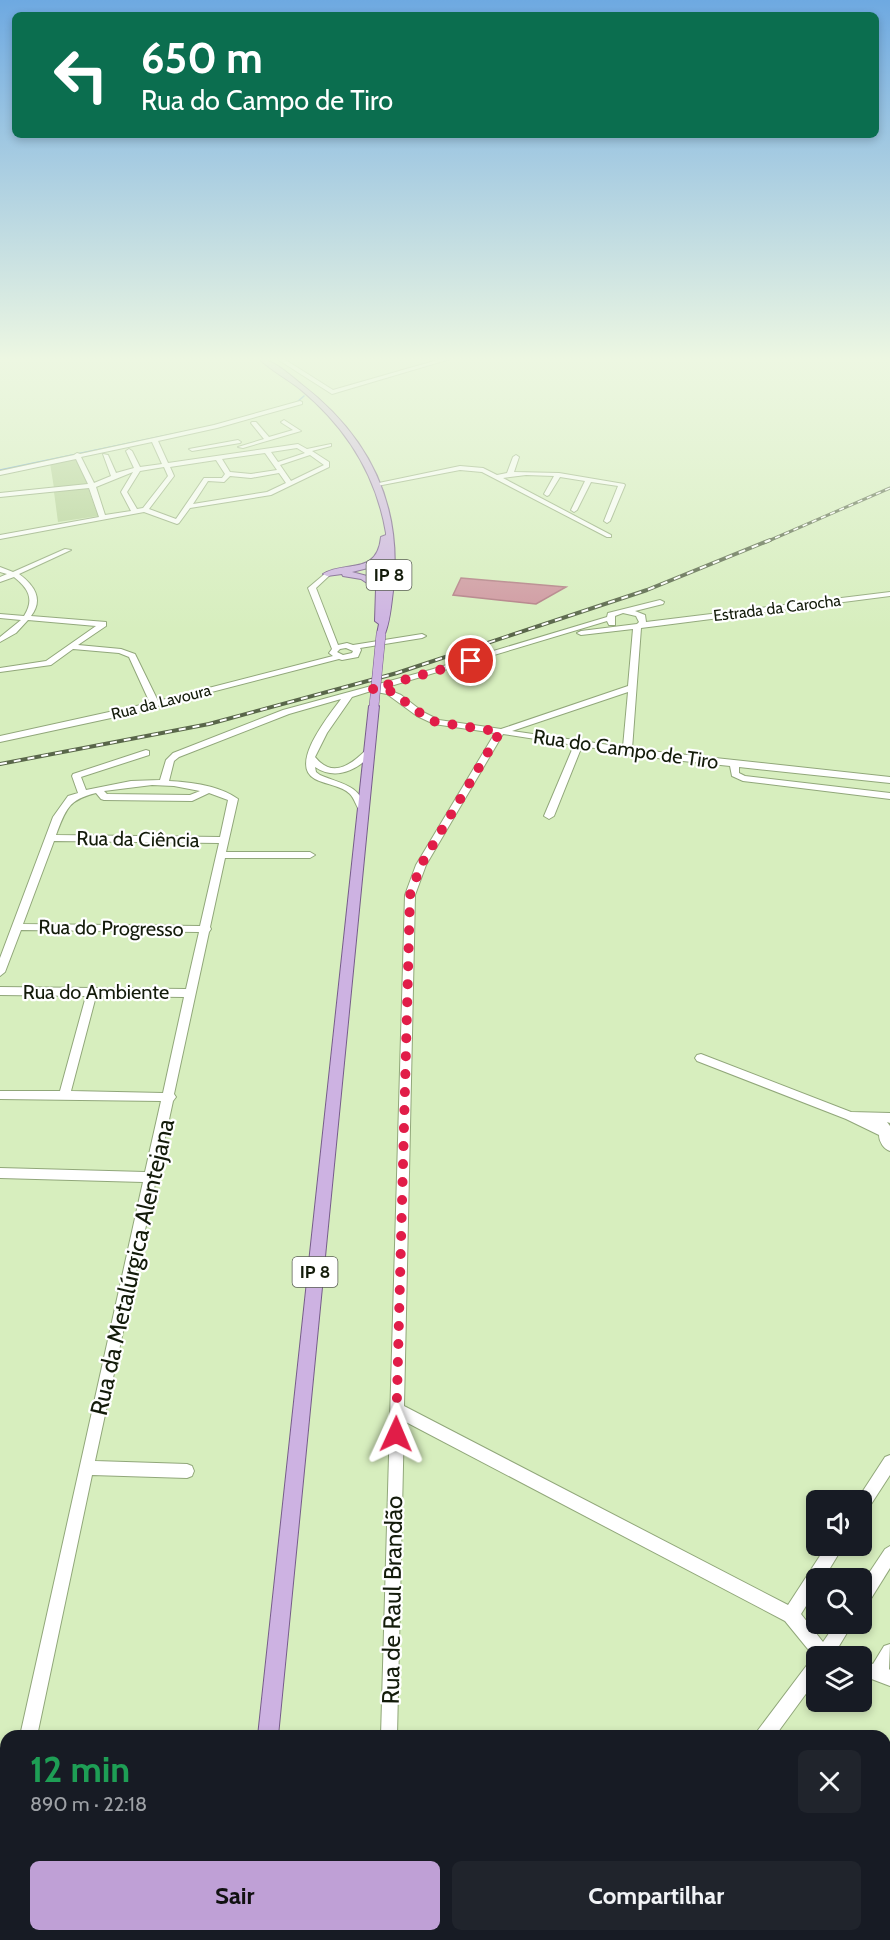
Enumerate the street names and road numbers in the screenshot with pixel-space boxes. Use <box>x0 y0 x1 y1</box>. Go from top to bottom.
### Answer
road number: IP 8 <box>366 560 412 590</box>
street label: Estrada da Carocha <box>712 591 842 625</box>
street label: Rua da Lavoura <box>109 680 213 724</box>
street label: Rua do Campo de Tiro <box>532 724 720 774</box>
street label: Rua da Ciência <box>76 826 200 852</box>
street label: Rua do Progresso <box>38 915 184 941</box>
street label: Rua do Ambiente <box>23 980 169 1004</box>
street label: Rua da Metalúrgica Alentejana <box>84 1115 180 1418</box>
road number: IP 8 <box>292 1257 338 1287</box>
street label: Rua de Raul Brandão <box>376 1495 408 1705</box>

